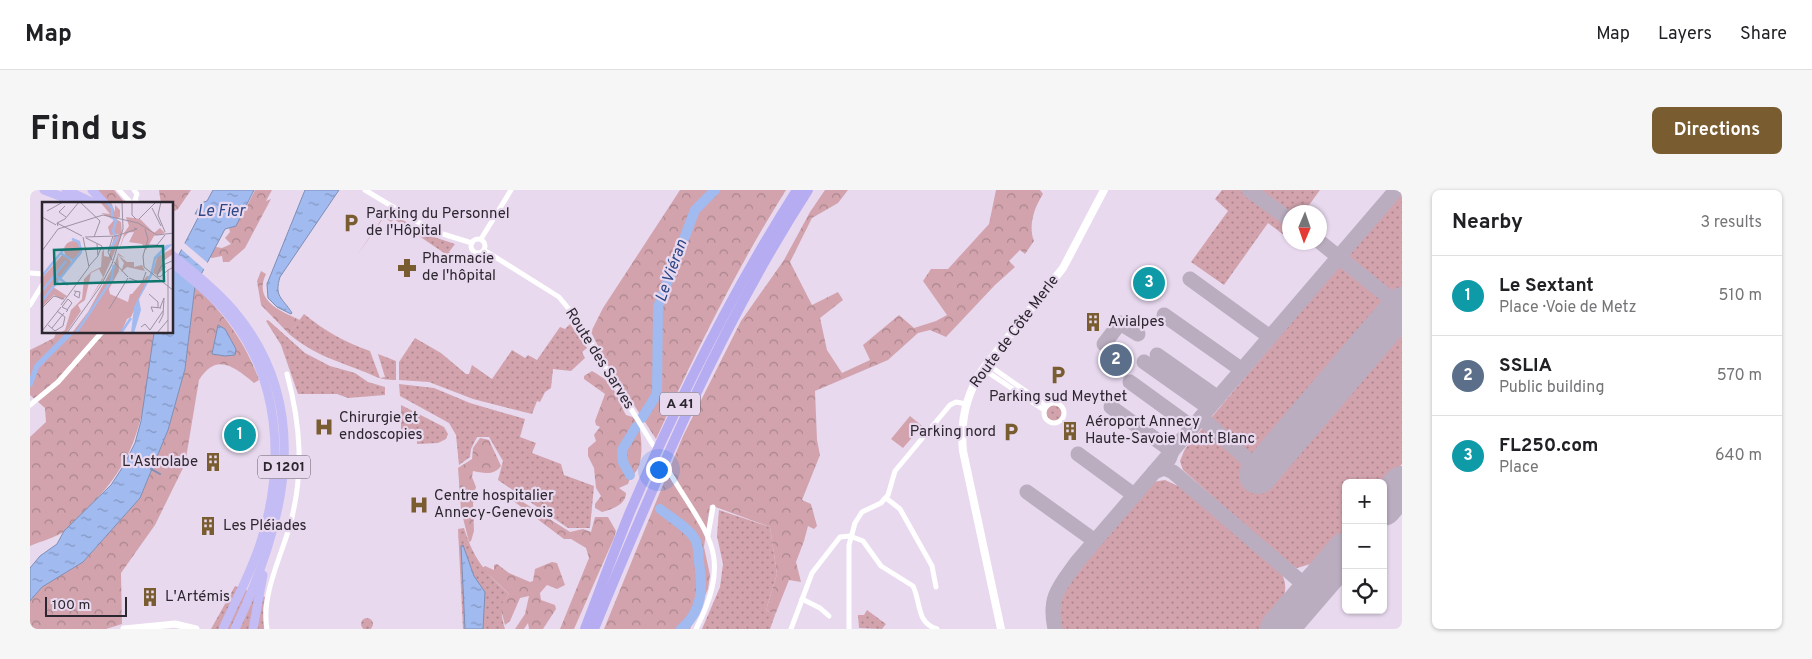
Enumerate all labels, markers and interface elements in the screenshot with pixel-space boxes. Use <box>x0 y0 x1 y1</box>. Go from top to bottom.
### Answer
text: Map <box>25 20 72 50</box>
text: Map <box>1596 23 1630 46</box>
text: Layers <box>1658 23 1712 46</box>
text: Share <box>1740 23 1787 46</box>
button: Directions <box>1652 107 1782 154</box>
text: Find us <box>30 108 148 152</box>
inset map <box>42 202 174 334</box>
water label: Le Fier <box>197 202 247 222</box>
place label: Parking du Personnel de l'Hôpital <box>366 205 510 241</box>
north arrow <box>1282 205 1327 250</box>
text: Nearby <box>1452 209 1523 236</box>
parking icon: Parking du Personnel de l'Hôpital <box>340 212 362 234</box>
text: 3 results <box>1700 213 1762 233</box>
water label: Le Viéran <box>652 237 693 305</box>
place label: Pharmacie de l'hôpital <box>422 250 496 286</box>
pharmacy icon: Pharmacie de l'hôpital <box>396 257 418 279</box>
pin: 3 <box>1133 264 1165 302</box>
street label: Route de Côte Merle <box>966 272 1064 392</box>
text: Le Sextant <box>1499 274 1594 298</box>
text: 1 <box>1465 286 1471 306</box>
text: 510 m <box>1719 286 1762 306</box>
text: Place · Voie de Metz <box>1499 298 1637 318</box>
street label: Route des Sarves <box>560 305 638 413</box>
building icon: Avialpes <box>1082 311 1104 333</box>
place label: Avialpes <box>1108 313 1164 332</box>
pin: 2 <box>1100 341 1132 379</box>
text: SSLIA <box>1499 354 1552 378</box>
parking icon: Parking sud Meythet <box>1047 364 1069 386</box>
text: 2 <box>1463 366 1473 386</box>
text: 570 m <box>1717 366 1762 386</box>
text: Public building <box>1499 378 1604 398</box>
place label: Parking sud Meythet <box>989 388 1127 407</box>
road number: A 41 <box>660 392 700 415</box>
place label: Chirurgie et endoscopies <box>339 409 423 445</box>
place label: Aéroport Annecy Haute-Savoie Mont Blanc <box>1085 413 1255 449</box>
pin: 1 <box>224 416 256 454</box>
hospital icon: Chirurgie et endoscopies <box>313 416 335 438</box>
building icon: Aéroport Annecy Haute-Savoie Mont Blanc <box>1059 420 1081 442</box>
parking icon: Parking nord <box>1000 421 1022 443</box>
place label: Parking nord <box>910 423 996 442</box>
text: FL250.com <box>1499 434 1598 458</box>
text: 3 <box>1463 446 1473 466</box>
text: 640 m <box>1715 446 1762 466</box>
building icon: L'Astrolabe <box>202 451 224 473</box>
place label: L'Astrolabe <box>122 453 198 472</box>
road number: D 1201 <box>258 456 310 478</box>
your location <box>646 457 672 483</box>
text: Place <box>1499 458 1539 478</box>
map controls <box>1342 479 1387 614</box>
button: + <box>1342 479 1387 524</box>
place label: Centre hospitalier Annecy-Genevois <box>434 487 554 523</box>
hospital icon: Centre hospitalier Annecy-Genevois <box>408 494 430 516</box>
building icon: Les Pléiades <box>197 515 219 537</box>
place label: Les Pléiades <box>223 517 307 536</box>
button: − <box>1342 524 1387 569</box>
button: locate <box>1342 569 1387 614</box>
building icon: L'Artémis <box>139 586 161 608</box>
place label: L'Artémis <box>165 588 230 607</box>
scale bar <box>45 594 128 617</box>
text: 100 m <box>52 597 90 614</box>

